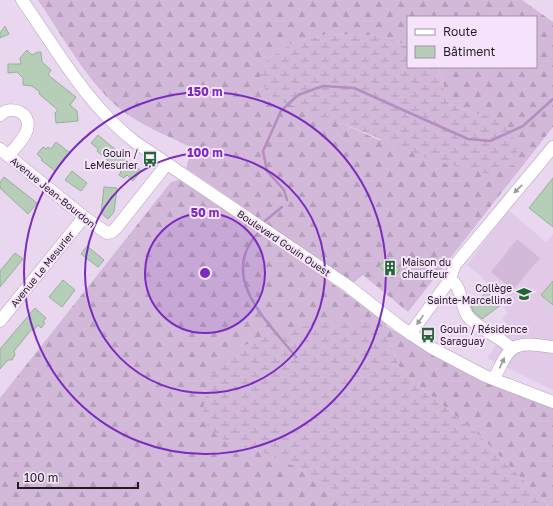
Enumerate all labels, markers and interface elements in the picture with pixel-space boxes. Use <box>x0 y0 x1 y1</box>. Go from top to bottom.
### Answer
legend <box>407 16 537 68</box>
text: Route <box>443 24 477 39</box>
text: Bâtiment <box>443 44 496 59</box>
text: 150 m <box>188 84 222 99</box>
text: 100 m <box>187 145 223 160</box>
place label: Gouin / LeMesurier <box>85 147 138 171</box>
bus stop icon: Gouin / LeMesurier <box>141 150 159 168</box>
street label: Avenue Jean-Bourdon <box>8 154 98 230</box>
one-way arrow <box>513 184 523 194</box>
text: 50 m <box>191 205 219 220</box>
street label: Boulevard Gouin Ouest <box>235 207 333 279</box>
street label: Avenue Le Mesurier <box>8 229 76 309</box>
place label: Maison du chauffeur <box>402 256 451 280</box>
building icon: Maison du chauffeur <box>381 259 399 277</box>
centre of rings <box>198 266 212 280</box>
place label: Collège Sainte-Marcelline <box>427 282 512 306</box>
school or university icon: Collège Sainte-Marcelline <box>515 285 533 303</box>
one-way arrow <box>416 315 424 325</box>
place label: Gouin / Résidence Saraguay <box>440 323 528 347</box>
bus stop icon: Gouin / Résidence Saraguay <box>419 326 437 344</box>
one-way arrow <box>499 357 505 369</box>
scale bar <box>18 464 138 490</box>
text: 100 m <box>24 470 58 485</box>

